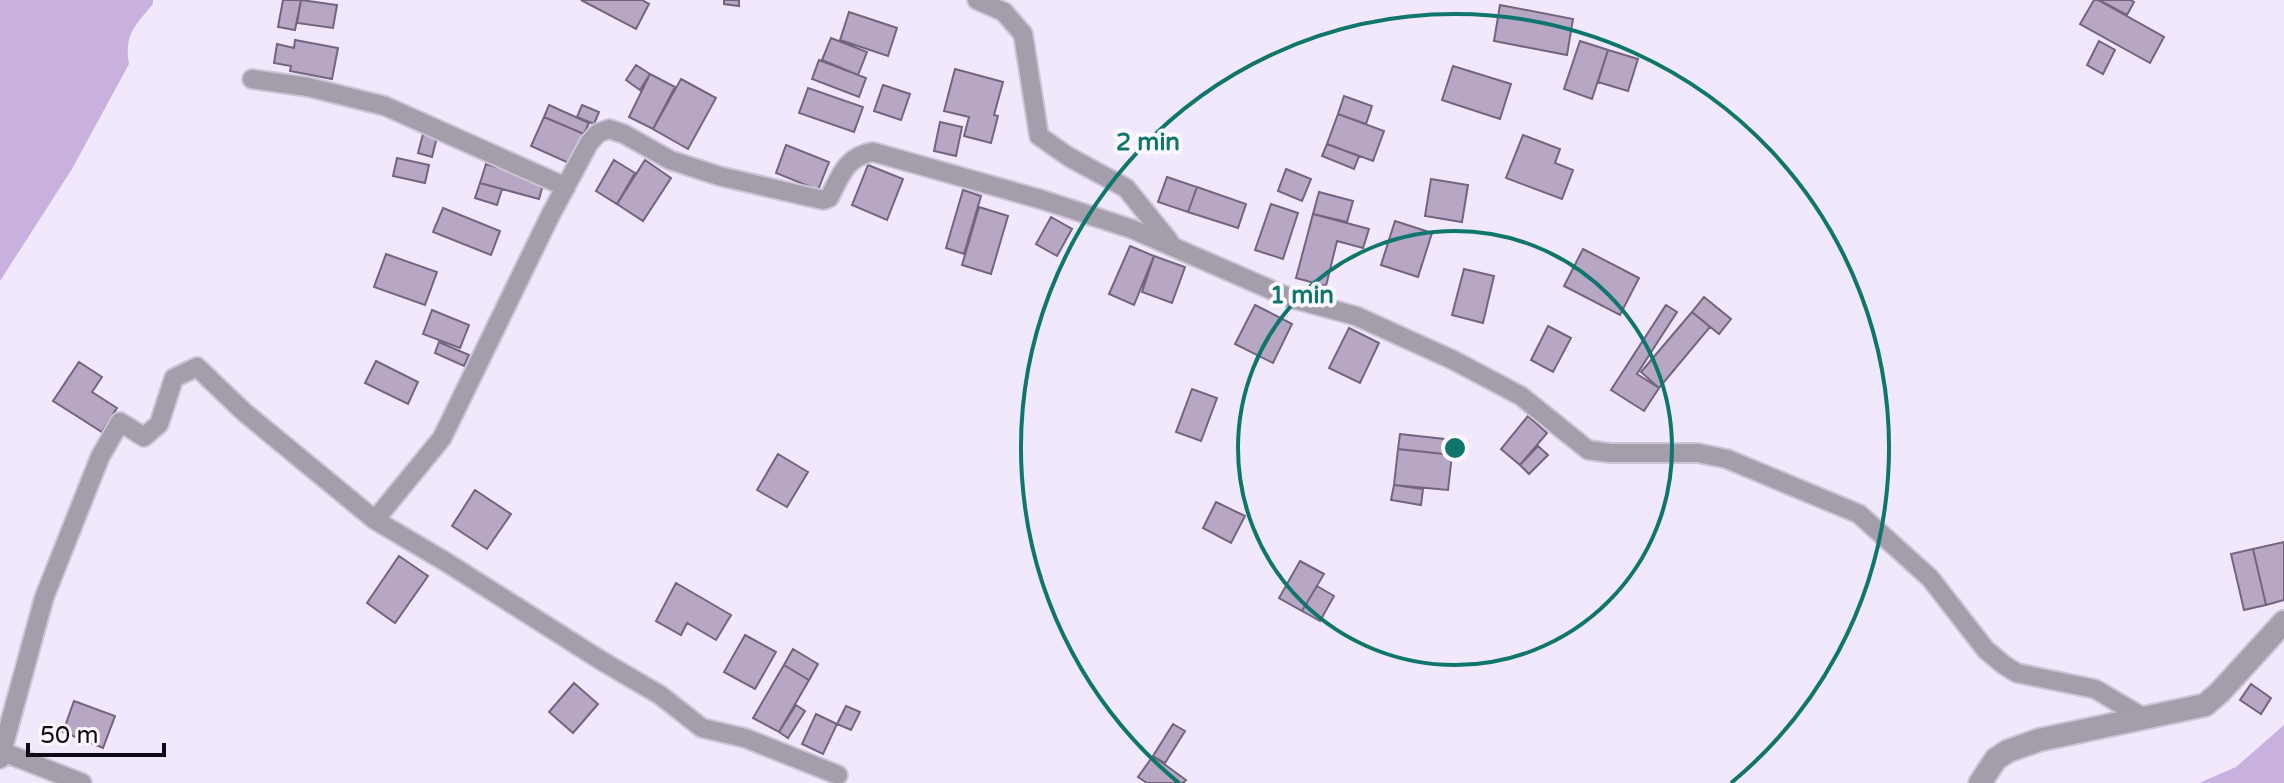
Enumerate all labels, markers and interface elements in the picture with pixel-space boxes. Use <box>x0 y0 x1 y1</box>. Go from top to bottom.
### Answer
text: 2 min <box>1116 128 1180 157</box>
text: 1 min <box>1270 281 1334 310</box>
centre of rings <box>1441 434 1469 462</box>
scale bar <box>28 707 164 757</box>
text: 50 m <box>40 721 98 750</box>

